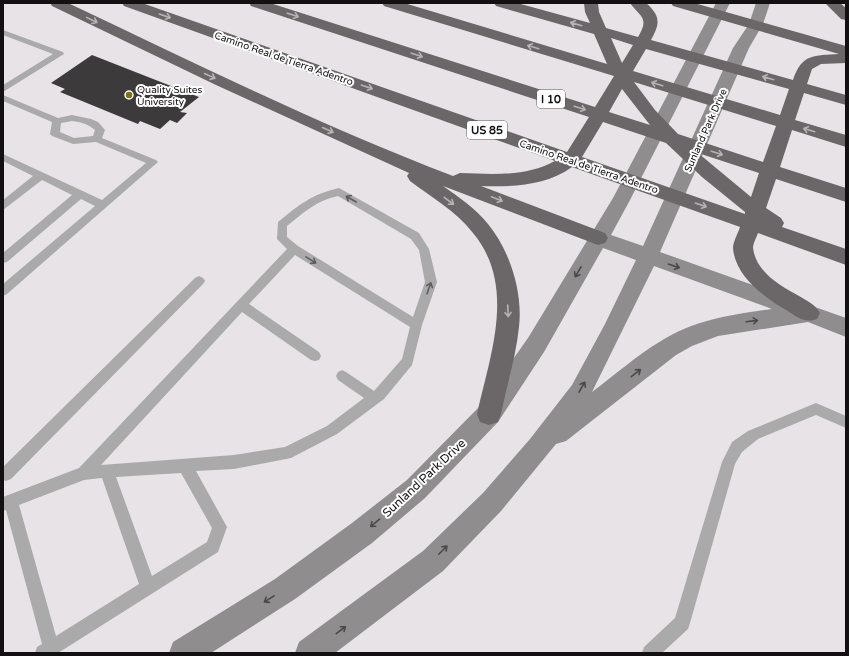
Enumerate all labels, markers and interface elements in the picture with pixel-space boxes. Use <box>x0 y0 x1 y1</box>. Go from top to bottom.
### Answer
one-way arrow <box>286 12 299 19</box>
one-way arrow <box>159 13 172 20</box>
one-way arrow <box>86 17 98 25</box>
one-way arrow <box>569 20 582 27</box>
street label: Camino Real de Tierra Adentro <box>213 30 355 88</box>
one-way arrow <box>527 43 540 50</box>
one-way arrow <box>410 52 423 59</box>
one-way arrow <box>203 73 215 80</box>
one-way arrow <box>762 74 775 81</box>
one-way arrow <box>651 80 664 87</box>
place label: Quality Suites University <box>137 84 203 108</box>
one-way arrow <box>361 84 373 92</box>
street label: Sunland Park Drive <box>682 87 730 174</box>
marker: Quality Suites University <box>124 90 134 100</box>
road number: I 10 <box>537 90 565 108</box>
one-way arrow <box>574 105 586 113</box>
road number: US 85 <box>467 121 507 139</box>
one-way arrow <box>802 126 815 133</box>
one-way arrow <box>322 127 334 134</box>
street label: Camino Real de Tierra Adentro <box>518 138 660 196</box>
one-way arrow <box>710 150 723 157</box>
one-way arrow <box>345 195 357 203</box>
one-way arrow <box>491 196 503 204</box>
one-way arrow <box>444 197 455 205</box>
one-way arrow <box>694 202 706 210</box>
one-way arrow <box>305 256 317 264</box>
one-way arrow <box>667 262 679 270</box>
one-way arrow <box>574 266 582 278</box>
one-way arrow <box>426 282 433 295</box>
one-way arrow <box>504 304 511 317</box>
one-way arrow <box>745 317 758 325</box>
one-way arrow <box>631 368 642 377</box>
one-way arrow <box>578 382 586 394</box>
street label: Sunland Park Drive <box>380 436 468 520</box>
one-way arrow <box>369 519 380 528</box>
one-way arrow <box>439 545 448 555</box>
one-way arrow <box>264 595 275 604</box>
one-way arrow <box>336 626 347 634</box>

